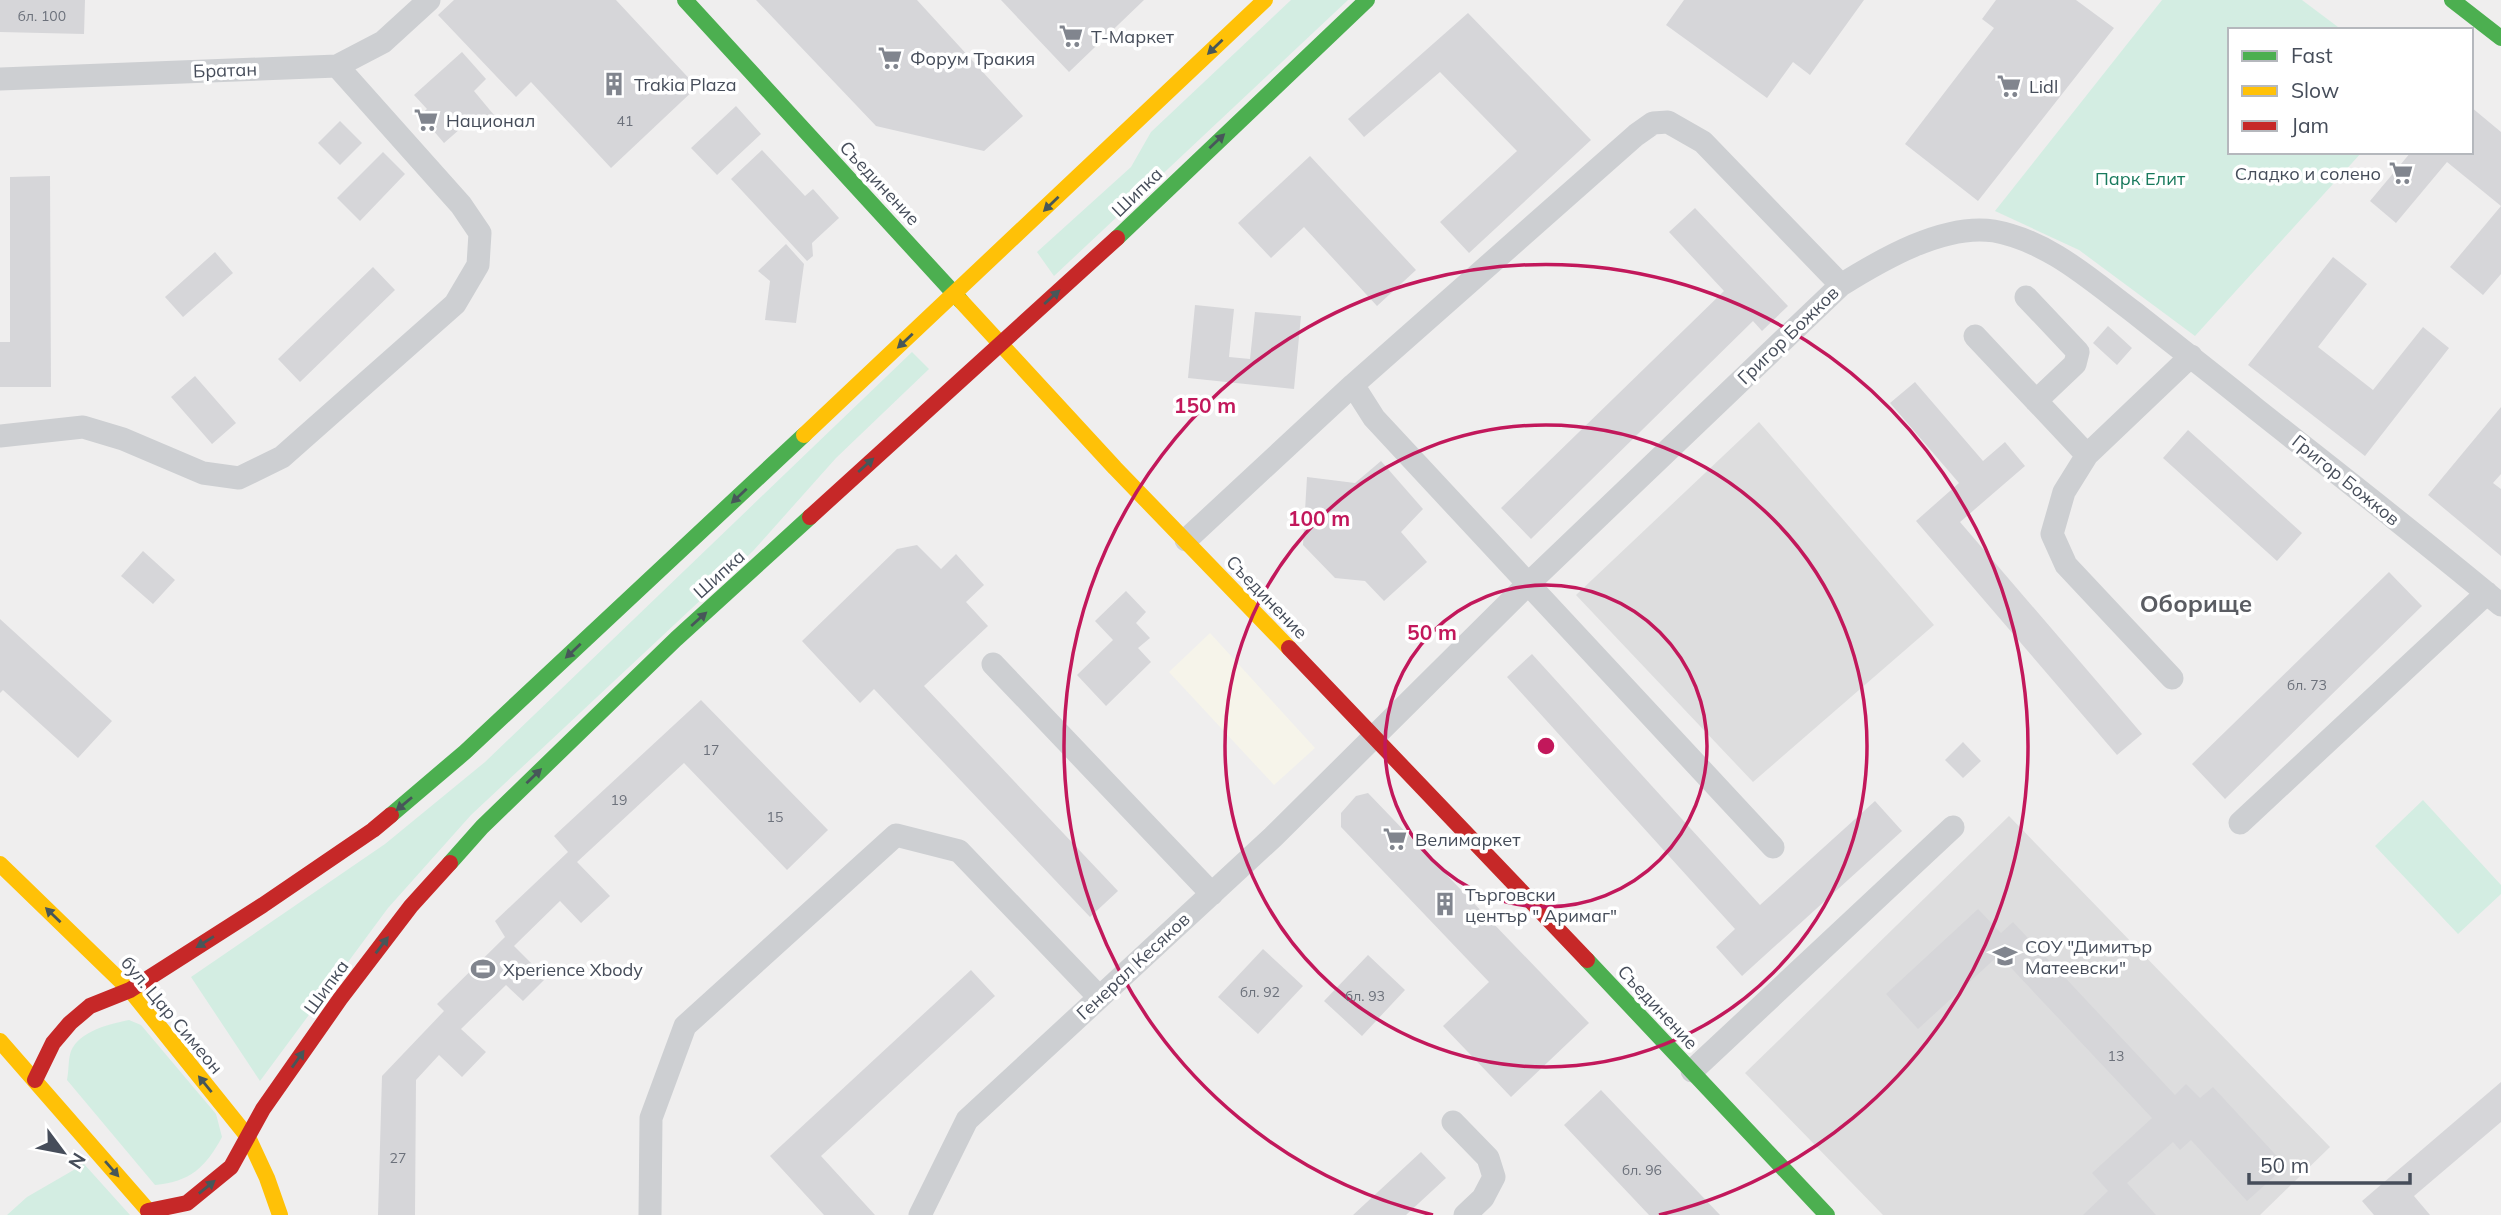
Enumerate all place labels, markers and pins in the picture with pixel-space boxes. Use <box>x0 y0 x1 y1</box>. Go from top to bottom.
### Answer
supermarket icon: Т-Маркет <box>1057 22 1085 50</box>
place label: Т-Маркет <box>1091 25 1175 48</box>
supermarket icon: Форум Тракия <box>876 44 904 72</box>
place label: Форум Тракия <box>910 47 1035 70</box>
building icon: Trakia Plaza <box>600 70 628 98</box>
supermarket icon: Lidl <box>1995 72 2023 100</box>
place label: Trakia Plaza <box>634 73 737 96</box>
place label: Lidl <box>2029 75 2058 98</box>
supermarket icon: Национал <box>412 106 440 134</box>
place label: Национал <box>446 109 535 132</box>
supermarket icon: Сладко и солено <box>2387 159 2415 187</box>
place label: Сладко и солено <box>2235 162 2381 185</box>
centre of rings <box>1534 734 1558 758</box>
supermarket icon: Велимаркет <box>1381 825 1409 853</box>
place label: Велимаркет <box>1415 828 1521 851</box>
place label: Търговски център " Аримаг" <box>1465 883 1617 927</box>
building icon: Търговски център " Аримаг" <box>1431 890 1459 918</box>
place label: СОУ "Димитър Матеевски" <box>2025 935 2152 979</box>
school or university icon: СОУ "Димитър Матеевски" <box>1991 942 2019 970</box>
sports icon: Xperience Xbody <box>469 955 497 983</box>
place label: Xperience Xbody <box>503 958 643 981</box>

